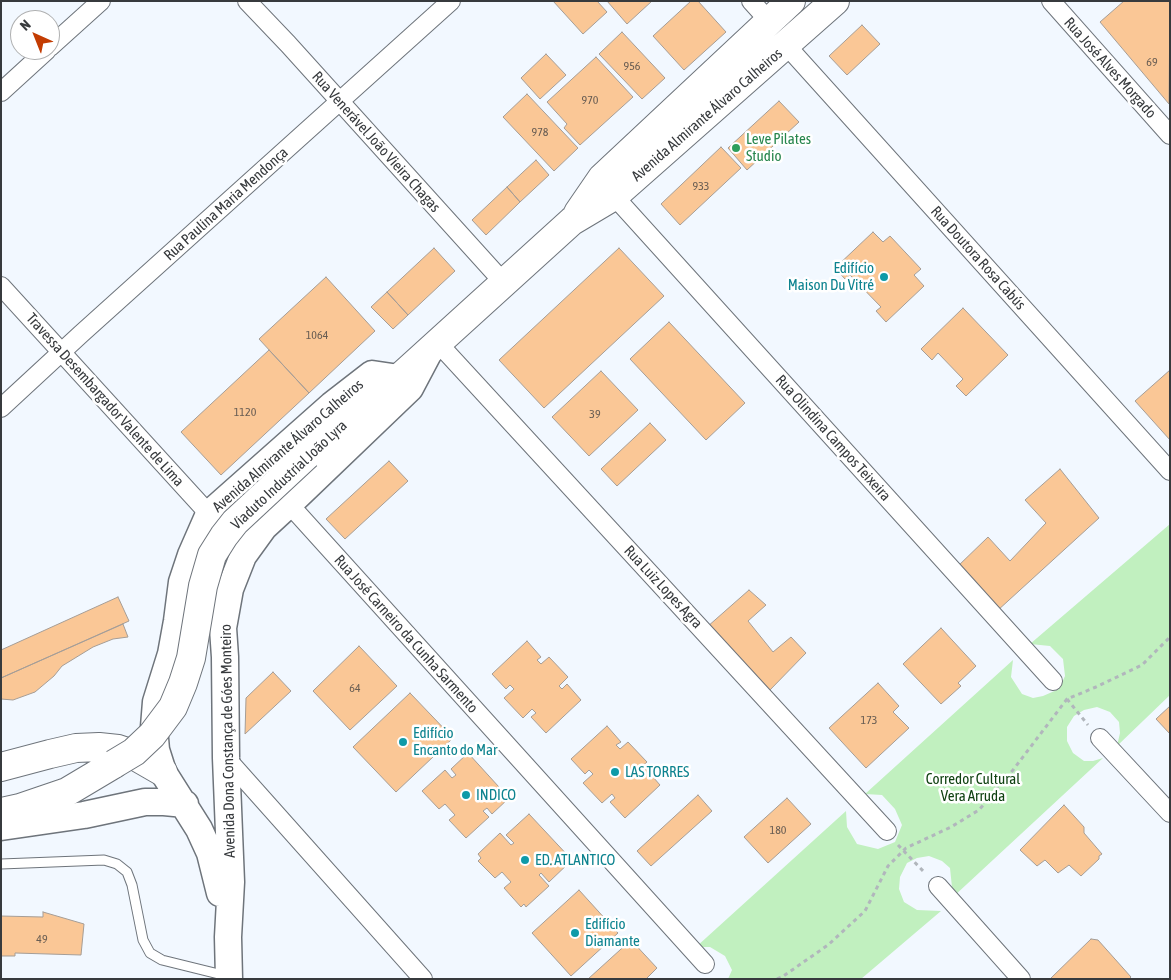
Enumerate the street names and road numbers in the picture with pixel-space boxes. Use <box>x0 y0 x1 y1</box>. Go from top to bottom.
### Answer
street label: Rua José Alves Morgado <box>1060 14 1160 122</box>
street label: Avenida Almirante Álvaro Calheiros <box>628 45 786 185</box>
street label: Rua Venerável João Vieira Chagas <box>308 68 444 216</box>
street label: Rua Paulina Maria Mendonça <box>160 144 292 264</box>
street label: Rua Doutora Rosa Cabús <box>927 203 1029 313</box>
street label: Travessa Desembargador Valente de Lima <box>22 310 188 490</box>
street label: Rua Olindina Campos Teixeira <box>772 371 894 505</box>
street label: Avenida Almirante Álvaro Calheiros <box>209 376 367 516</box>
street label: Viaduto Industrial João Lyra <box>227 417 351 533</box>
street label: Rua Luiz Lopes Agra <box>620 542 706 632</box>
street label: Rua José Carneiro da Cunha Sarmento <box>330 551 482 717</box>
street label: Avenida Dona Constança de Góes Monteiro <box>217 624 239 858</box>

